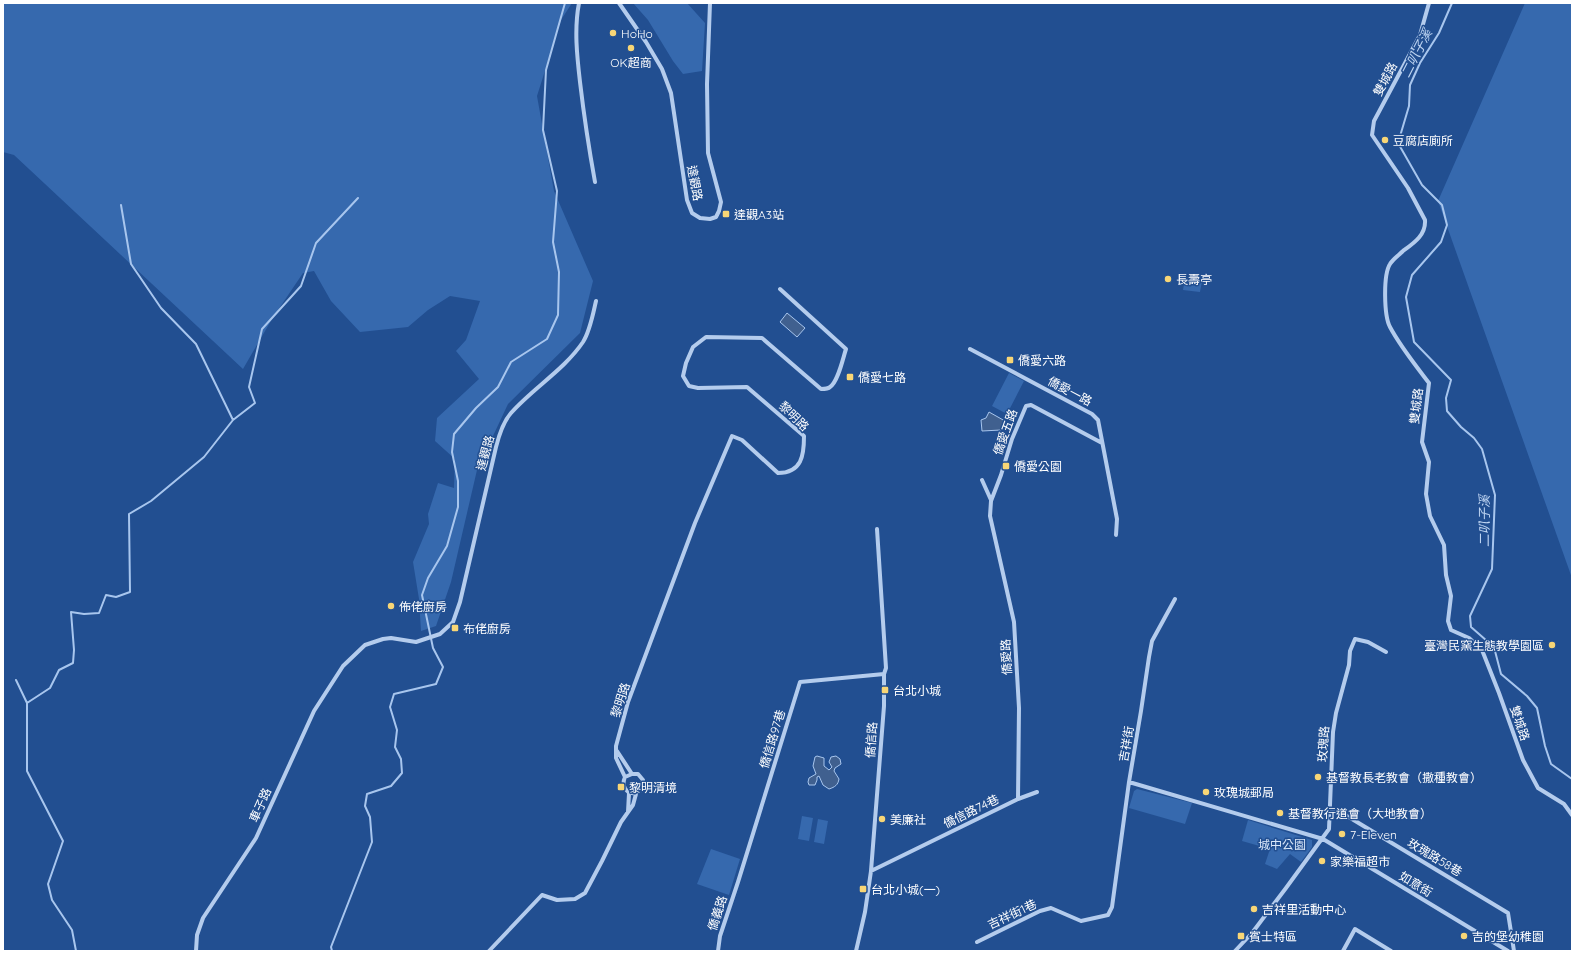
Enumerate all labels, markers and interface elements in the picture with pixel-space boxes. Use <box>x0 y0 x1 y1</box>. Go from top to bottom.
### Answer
water label: 二叭子溪 <box>1397 24 1436 80</box>
place label: HoHo <box>621 26 653 41</box>
marker: HoHo <box>608 28 618 38</box>
marker: OK超商 <box>626 43 636 53</box>
place label: OK超商 <box>610 55 652 70</box>
street label: 雙城路 <box>1370 60 1400 98</box>
place label: 豆腐店廁所 <box>1393 133 1453 148</box>
marker: 豆腐店廁所 <box>1380 135 1390 145</box>
street label: 達觀路 <box>684 164 706 202</box>
place label: 達觀A3站 <box>734 207 784 222</box>
marker: 達觀A3站 <box>721 209 731 219</box>
place label: 長壽亭 <box>1176 272 1212 287</box>
marker: 長壽亭 <box>1163 274 1173 284</box>
place label: 僑愛六路 <box>1018 353 1066 368</box>
marker: 僑愛六路 <box>1005 355 1015 365</box>
place label: 僑愛七路 <box>858 370 906 385</box>
marker: 僑愛七路 <box>845 372 855 382</box>
street label: 僑愛一路 <box>1045 373 1095 409</box>
street label: 雙城路 <box>1406 387 1426 425</box>
street label: 黎明路 <box>776 398 812 434</box>
street label: 僑愛五路 <box>990 407 1020 457</box>
street label: 達觀路 <box>473 434 497 472</box>
place label: 僑愛公園 <box>1014 459 1062 474</box>
marker: 僑愛公園 <box>1001 461 1011 471</box>
water label: 二叭子溪 <box>1476 493 1492 547</box>
place label: 佈佬廚房 <box>399 599 447 614</box>
marker: 佈佬廚房 <box>386 601 396 611</box>
place label: 布佬廚房 <box>463 621 511 636</box>
marker: 布佬廚房 <box>450 623 460 633</box>
place label: 臺灣民窯生態教學園區 <box>1424 638 1544 653</box>
street label: 僑愛路 <box>998 639 1014 675</box>
marker: 臺灣民窯生態教學園區 <box>1547 640 1557 650</box>
street label: 黎明路 <box>607 681 633 719</box>
place label: 台北小城 <box>893 683 941 698</box>
marker: 台北小城 <box>880 685 890 695</box>
street label: 雙城路 <box>1507 704 1533 742</box>
street label: 僑信路97巷 <box>756 708 788 770</box>
street label: 僑信路 <box>862 722 880 758</box>
street label: 吉祥街 <box>1115 725 1137 763</box>
street label: 玫瑰路 <box>1314 726 1332 762</box>
place label: 基督教長老教會（撒種教會） <box>1326 770 1482 785</box>
marker: 基督教長老教會（撒種教會） <box>1313 772 1323 782</box>
place label: 黎明清境 <box>629 780 677 795</box>
marker: 黎明清境 <box>616 782 626 792</box>
street label: 車子路 <box>246 785 274 825</box>
place label: 玫瑰城郵局 <box>1214 785 1274 800</box>
marker: 玫瑰城郵局 <box>1201 787 1211 797</box>
street label: 僑信路74巷 <box>941 791 1001 831</box>
place label: 基督教行道會（大地教會） <box>1288 806 1432 821</box>
marker: 基督教行道會（大地教會） <box>1275 808 1285 818</box>
place label: 美廉社 <box>890 812 926 827</box>
marker: 美廉社 <box>877 814 887 824</box>
place label: 7-Eleven <box>1350 827 1397 842</box>
marker: 7-Eleven <box>1337 829 1347 839</box>
street label: 玫瑰路58巷 <box>1405 835 1465 879</box>
park label: 城中公園 <box>1258 837 1306 852</box>
place label: 家樂福超市 <box>1330 854 1390 869</box>
marker: 家樂福超市 <box>1317 856 1327 866</box>
street label: 如意街 <box>1397 868 1435 900</box>
place label: 台北小城(一) <box>871 882 940 897</box>
marker: 台北小城(一) <box>858 884 868 894</box>
street label: 僑義路 <box>704 894 730 932</box>
street label: 吉祥街1巷 <box>985 896 1039 932</box>
place label: 吉祥里活動中心 <box>1262 902 1346 917</box>
marker: 吉祥里活動中心 <box>1249 904 1259 914</box>
place label: 賓士特區 <box>1249 929 1297 944</box>
place label: 吉的堡幼稚園 <box>1472 929 1544 944</box>
marker: 賓士特區 <box>1236 931 1246 941</box>
marker: 吉的堡幼稚園 <box>1459 931 1469 941</box>

